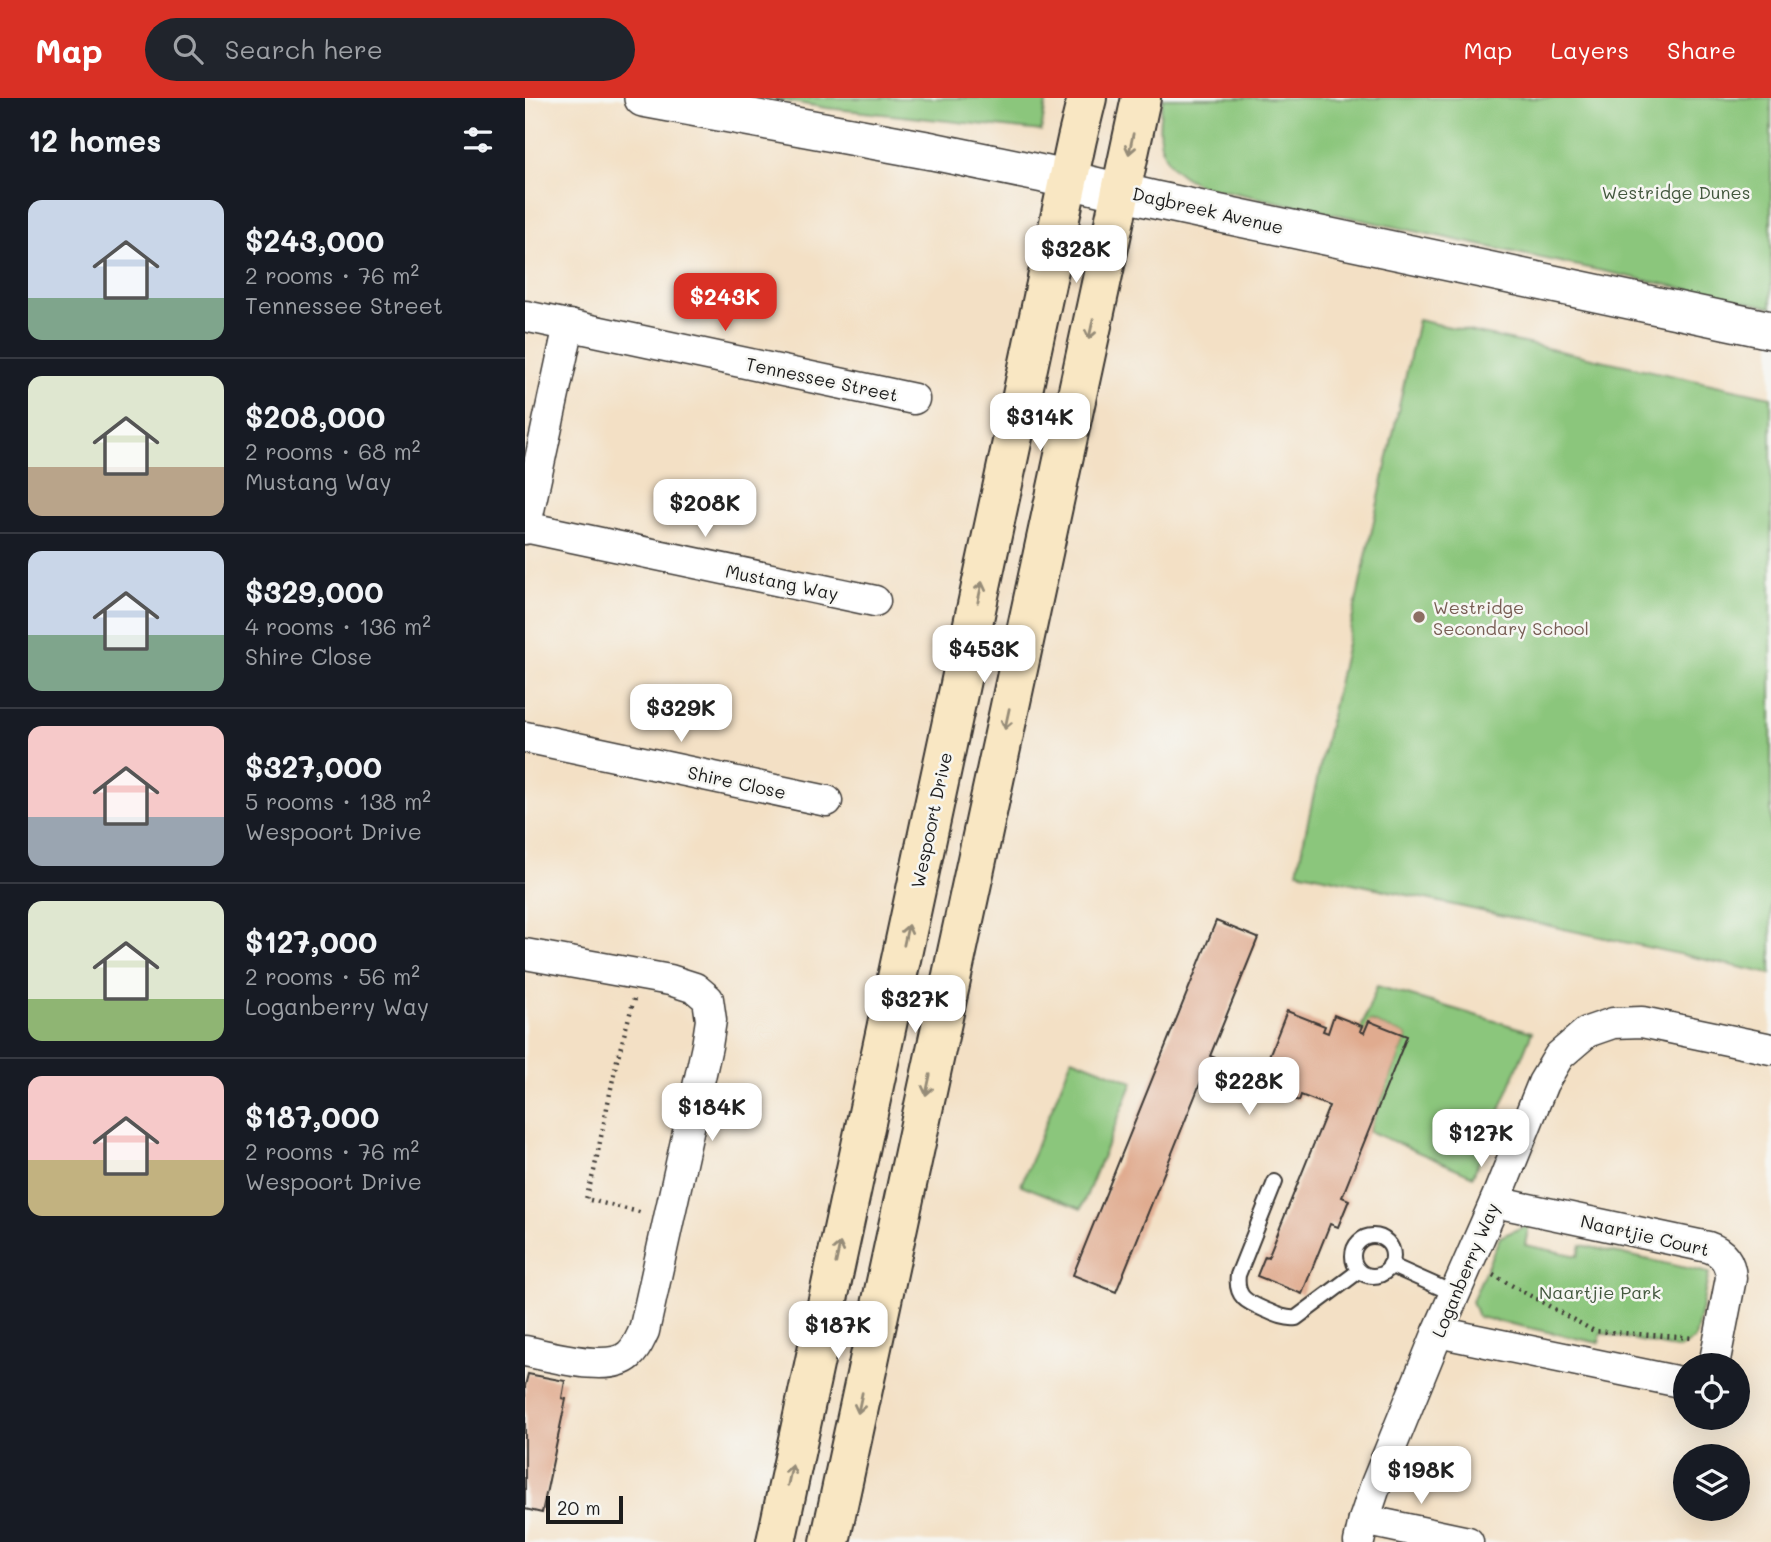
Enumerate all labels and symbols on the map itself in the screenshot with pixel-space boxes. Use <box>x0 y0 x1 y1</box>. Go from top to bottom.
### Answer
one-way arrow <box>1124 132 1137 155</box>
park label: Westridge Dunes <box>1602 180 1751 204</box>
street label: Dagbreek Avenue <box>1130 181 1286 239</box>
pin: $328K <box>1027 226 1125 285</box>
pin: $243K <box>676 274 774 333</box>
one-way arrow <box>1084 317 1098 340</box>
street label: Tennessee Street <box>744 351 900 407</box>
pin: $314K <box>991 394 1089 453</box>
pin: $208K <box>656 480 754 539</box>
street label: Mustang Way <box>723 558 841 606</box>
one-way arrow <box>973 581 987 604</box>
place label: Westridge Secondary School <box>1433 595 1589 640</box>
marker: Westridge Secondary School <box>1411 609 1427 625</box>
pin: $453K <box>935 626 1033 685</box>
pin: $329K <box>632 684 730 744</box>
one-way arrow <box>1000 707 1013 730</box>
street label: Wespoort Drive <box>905 750 957 890</box>
street label: Shire Close <box>686 760 788 804</box>
one-way arrow <box>900 924 913 947</box>
pin: $327K <box>866 976 964 1035</box>
pin: $228K <box>1200 1058 1298 1117</box>
one-way arrow <box>921 1073 935 1096</box>
pin: $184K <box>663 1084 761 1143</box>
pin: $127K <box>1432 1110 1530 1169</box>
street label: Loganberry Way <box>1426 1199 1504 1341</box>
street label: Naartjie Court <box>1578 1209 1712 1261</box>
one-way arrow <box>831 1242 845 1265</box>
park label: Naartjie Park <box>1539 1280 1661 1304</box>
pin: $187K <box>789 1302 887 1361</box>
one-way arrow <box>852 1391 866 1414</box>
pin: $198K <box>1372 1446 1470 1506</box>
one-way arrow <box>784 1464 797 1487</box>
scale bar <box>546 1493 623 1525</box>

